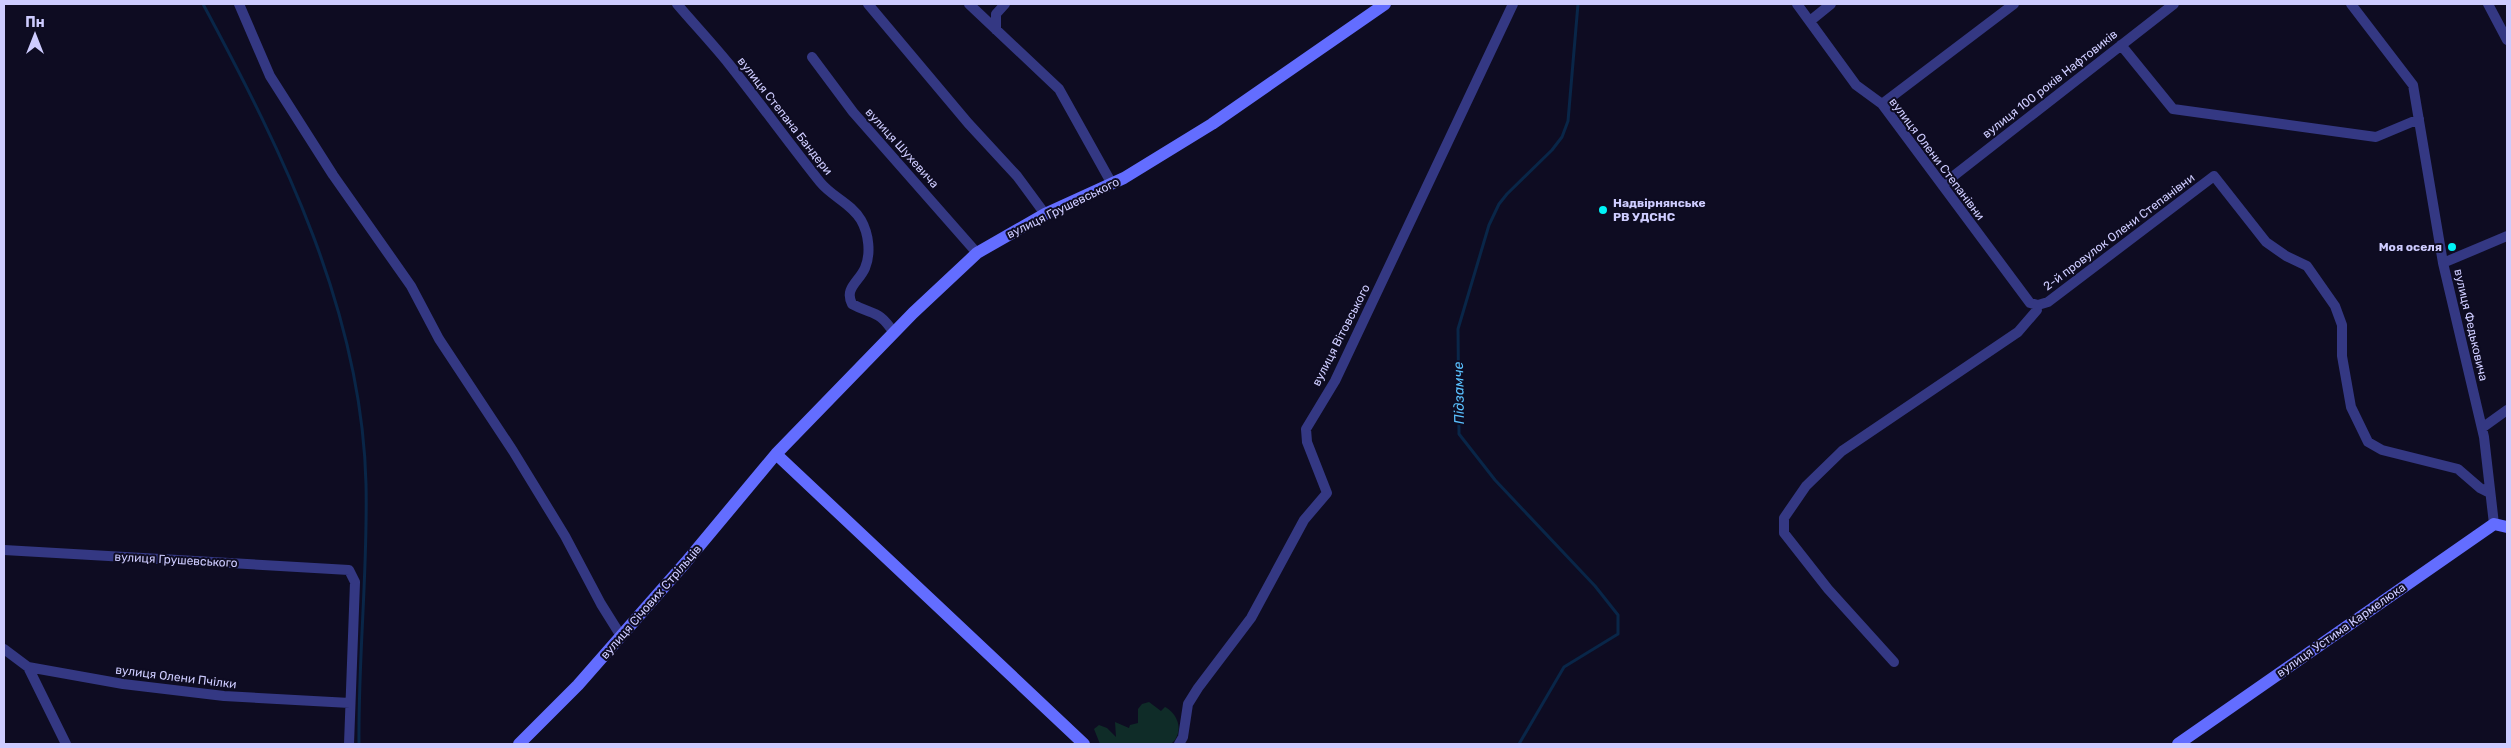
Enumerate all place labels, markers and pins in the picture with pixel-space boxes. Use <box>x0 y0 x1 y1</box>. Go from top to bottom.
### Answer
place label: Надвірнянське РВ УДСНС <box>1613 196 1706 224</box>
marker: Надвірнянське РВ УДСНС <box>1597 204 1609 216</box>
place label: Моя оселя <box>2379 240 2442 254</box>
marker: Моя оселя <box>2446 241 2458 253</box>

